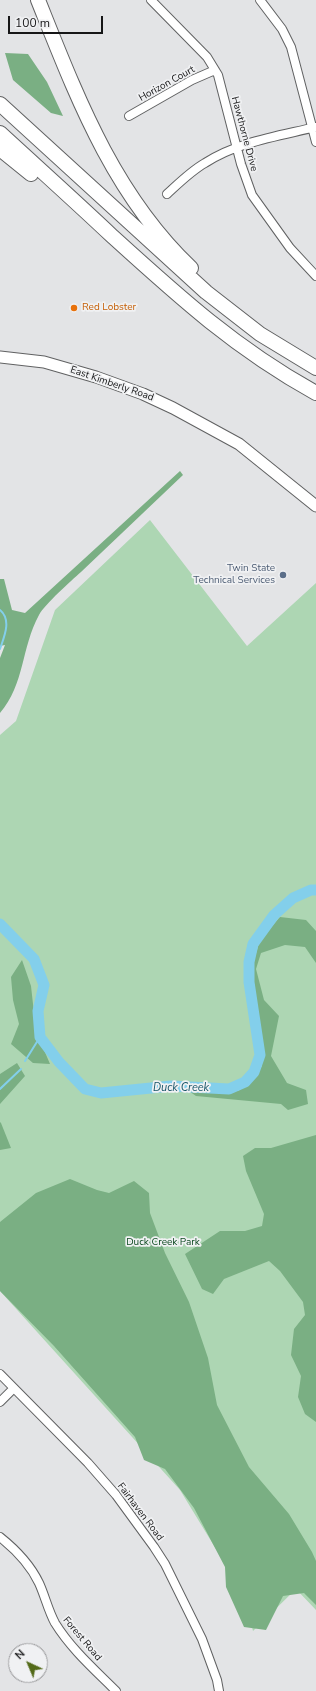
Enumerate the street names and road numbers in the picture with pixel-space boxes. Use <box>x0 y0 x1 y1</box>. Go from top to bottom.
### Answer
street label: Horizon Court <box>137 64 197 104</box>
street label: Hawthorne Drive <box>228 95 260 173</box>
street label: East Kimberly Road <box>69 364 155 404</box>
street label: Fairhaven Road <box>114 1481 166 1543</box>
street label: Forest Road <box>60 1615 104 1663</box>

